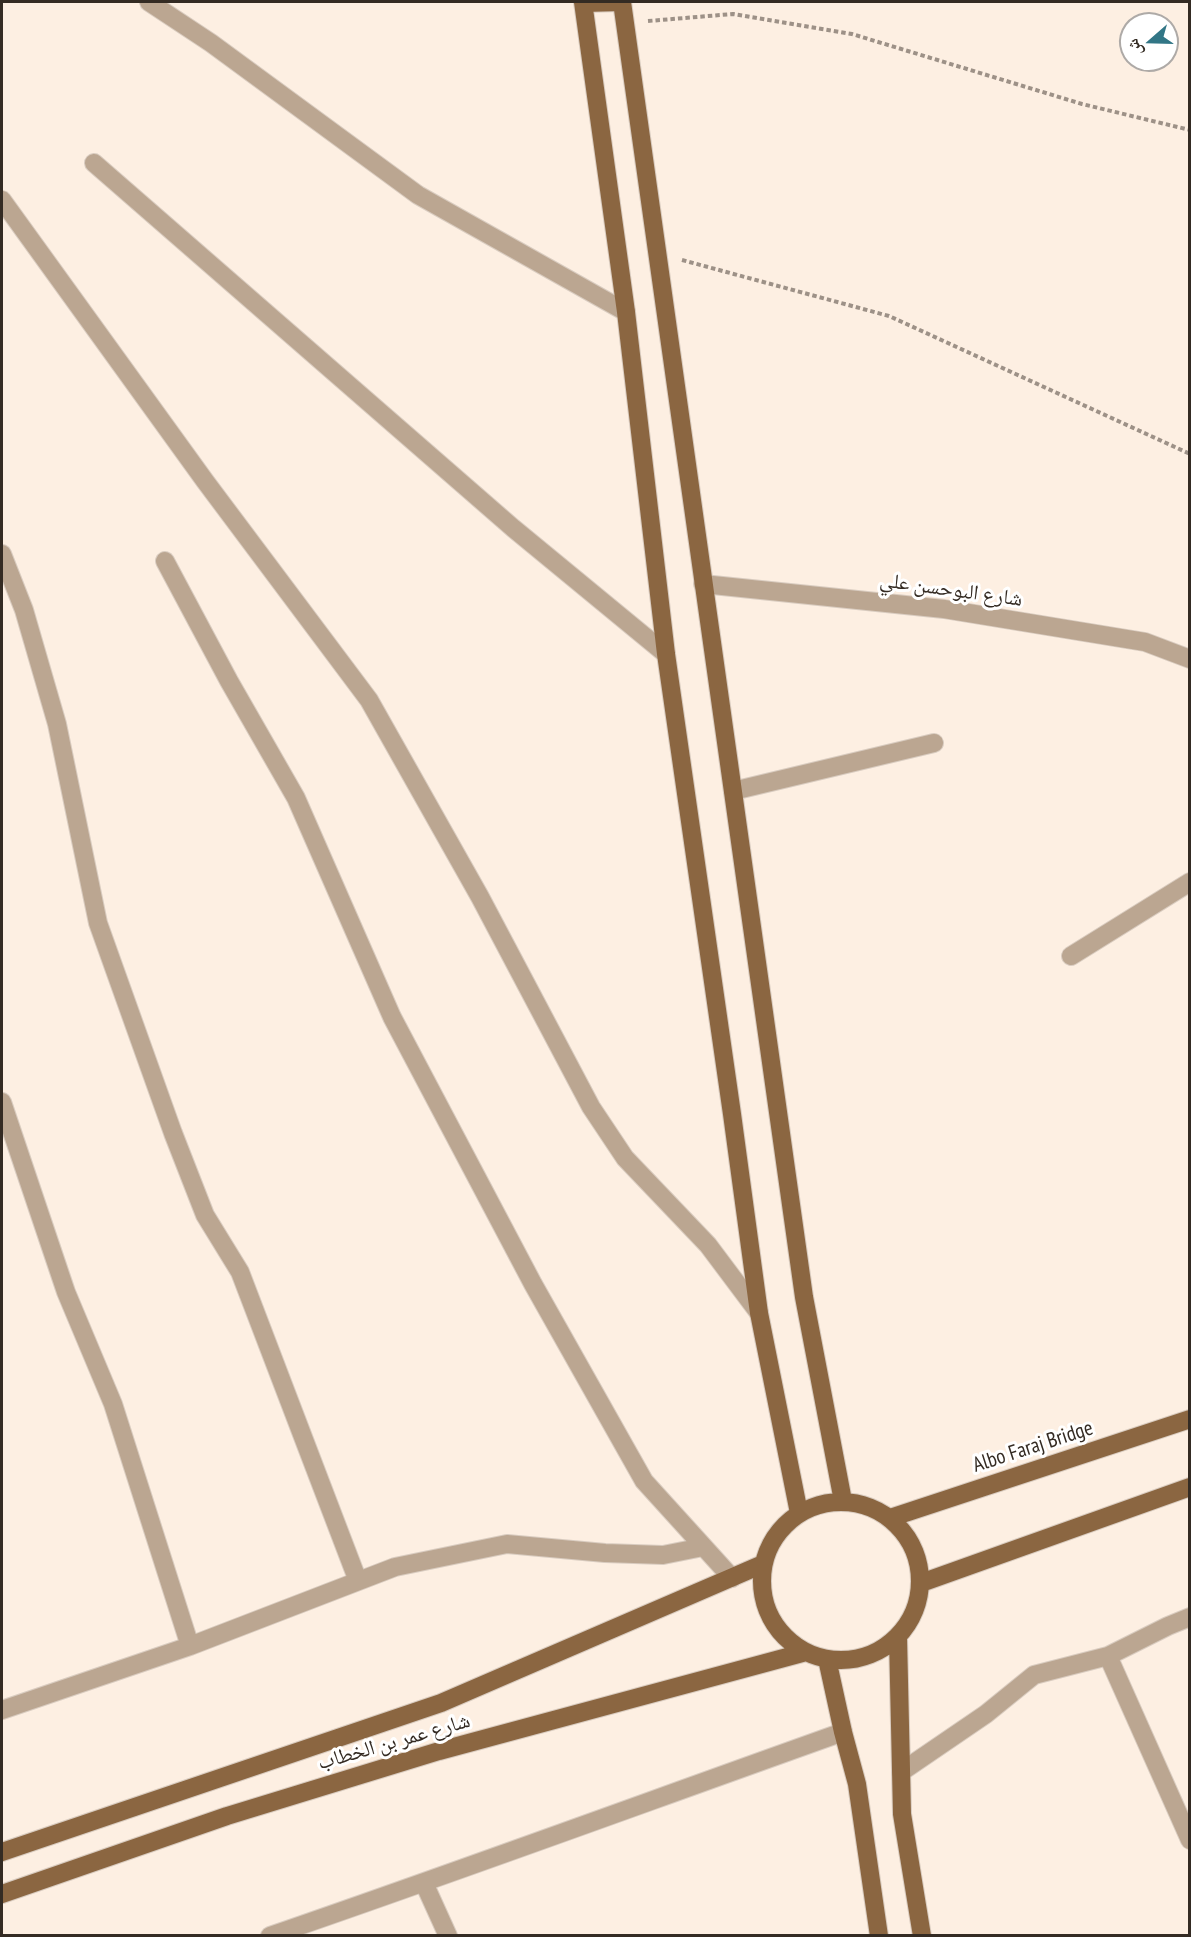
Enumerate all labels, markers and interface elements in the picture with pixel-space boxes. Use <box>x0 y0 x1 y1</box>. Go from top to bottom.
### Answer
north arrow <box>1119 12 1179 72</box>
text: ش <box>1122 36 1146 59</box>
street label: شارع البوحسن علي <box>878 568 1024 612</box>
street label: Albo Faraj Bridge <box>970 1416 1096 1478</box>
street label: شارع عمر بن الخطاب <box>315 1708 473 1776</box>

